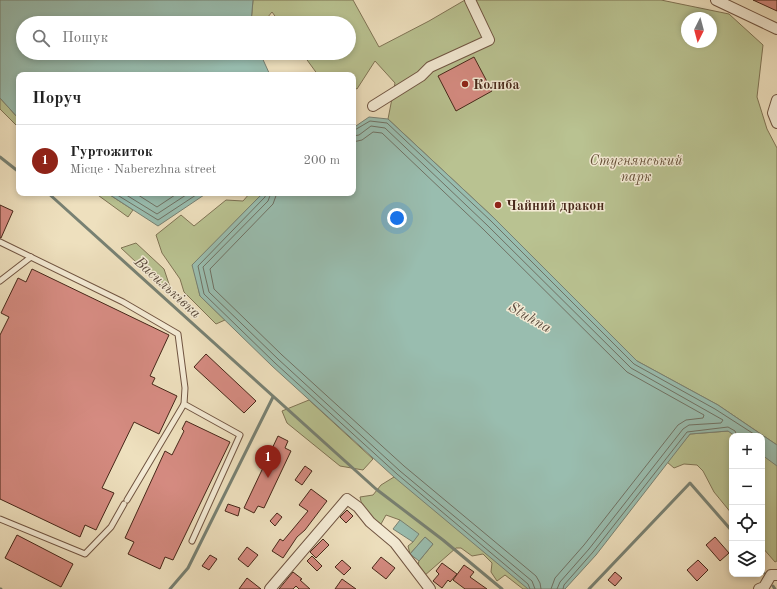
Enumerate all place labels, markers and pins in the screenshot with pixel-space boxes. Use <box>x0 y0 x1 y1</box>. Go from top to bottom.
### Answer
place label: Колиба <box>473 78 520 92</box>
marker: Колиба <box>460 79 470 89</box>
place label: Чайний дракон <box>506 199 604 213</box>
marker: Чайний дракон <box>493 200 503 210</box>
pin: 1 <box>255 445 281 478</box>

